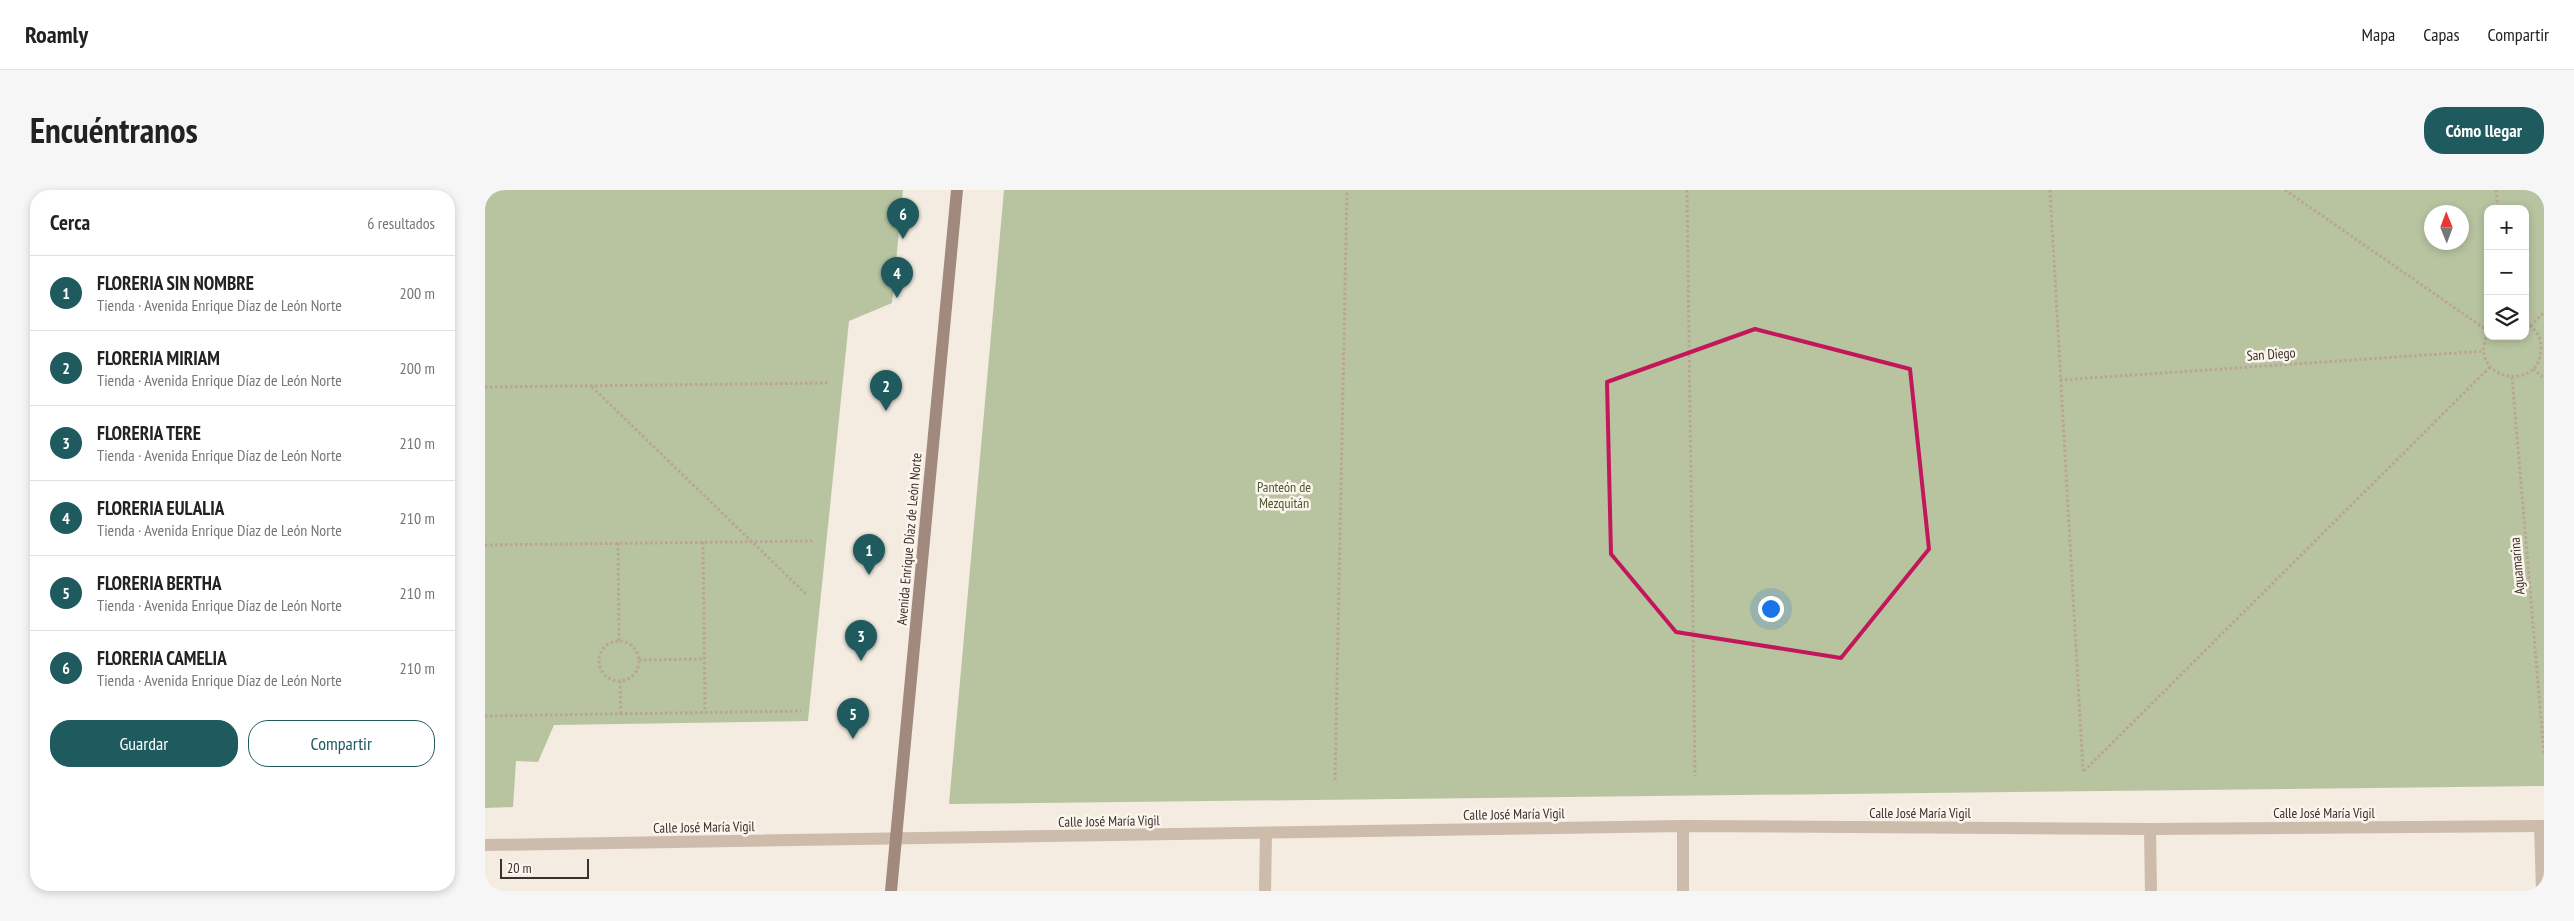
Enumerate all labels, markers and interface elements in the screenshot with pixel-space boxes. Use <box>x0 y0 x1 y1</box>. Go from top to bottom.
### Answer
text: Roamly <box>25 19 88 50</box>
text: Mapa <box>2362 23 2395 46</box>
text: Capas <box>2423 23 2460 46</box>
text: Compartir <box>2488 23 2549 46</box>
text: Encuéntranos <box>30 107 198 153</box>
button: Cómo llegar <box>2424 107 2544 154</box>
pin: 6 <box>887 198 919 239</box>
north arrow <box>2424 205 2469 250</box>
map controls <box>2484 205 2529 340</box>
button: + <box>2484 205 2529 250</box>
text: Cerca <box>50 209 90 236</box>
text: 6 resultados <box>367 213 435 233</box>
button: − <box>2484 250 2529 295</box>
pin: 4 <box>881 257 913 298</box>
text: FLORERIA SIN NOMBRE <box>97 271 254 295</box>
text: 1 <box>62 283 70 303</box>
text: 200 m <box>400 283 435 303</box>
text: Tienda · Avenida Enrique Díaz de León Norte <box>97 295 342 315</box>
button: layers <box>2484 295 2529 340</box>
street label: San Diego <box>2246 343 2296 365</box>
text: FLORERIA MIRIAM <box>97 346 220 370</box>
text: 2 <box>62 358 70 378</box>
text: 200 m <box>400 358 435 378</box>
text: Tienda · Avenida Enrique Díaz de León Norte <box>97 370 342 390</box>
pin: 2 <box>870 370 902 411</box>
text: FLORERIA TERE <box>97 421 201 445</box>
text: 3 <box>62 433 70 453</box>
text: 210 m <box>400 433 435 453</box>
text: Tienda · Avenida Enrique Díaz de León Norte <box>97 445 342 465</box>
street label: Avenida Enrique Díaz de León Norte <box>893 452 926 626</box>
park label: Panteón de Mezquitán <box>1257 478 1311 512</box>
text: FLORERIA EULALIA <box>97 496 224 520</box>
text: 4 <box>62 508 70 528</box>
text: 210 m <box>400 508 435 528</box>
text: Tienda · Avenida Enrique Díaz de León Norte <box>97 520 342 540</box>
pin: 1 <box>853 534 885 575</box>
street label: Aguamarina <box>2506 537 2528 595</box>
text: FLORERIA BERTHA <box>97 571 222 595</box>
text: 5 <box>62 583 70 603</box>
text: 210 m <box>400 583 435 603</box>
text: Tienda · Avenida Enrique Díaz de León Norte <box>97 595 342 615</box>
your location <box>1758 596 1784 622</box>
pin: 3 <box>845 620 877 661</box>
text: FLORERIA CAMELIA <box>97 646 227 670</box>
text: 6 <box>62 658 70 678</box>
text: 210 m <box>400 658 435 678</box>
text: Tienda · Avenida Enrique Díaz de León Norte <box>97 670 342 690</box>
pin: 5 <box>837 698 869 739</box>
button: Guardar <box>50 720 238 767</box>
button: Compartir <box>248 720 435 767</box>
street label: Calle José María Vigil <box>1463 804 1566 824</box>
street label: Calle José María Vigil <box>1869 804 1971 822</box>
street label: Calle José María Vigil <box>2273 804 2375 822</box>
street label: Calle José María Vigil <box>1058 811 1161 831</box>
street label: Calle José María Vigil <box>653 817 756 837</box>
scale bar <box>500 856 589 879</box>
text: 20 m <box>507 859 532 877</box>

